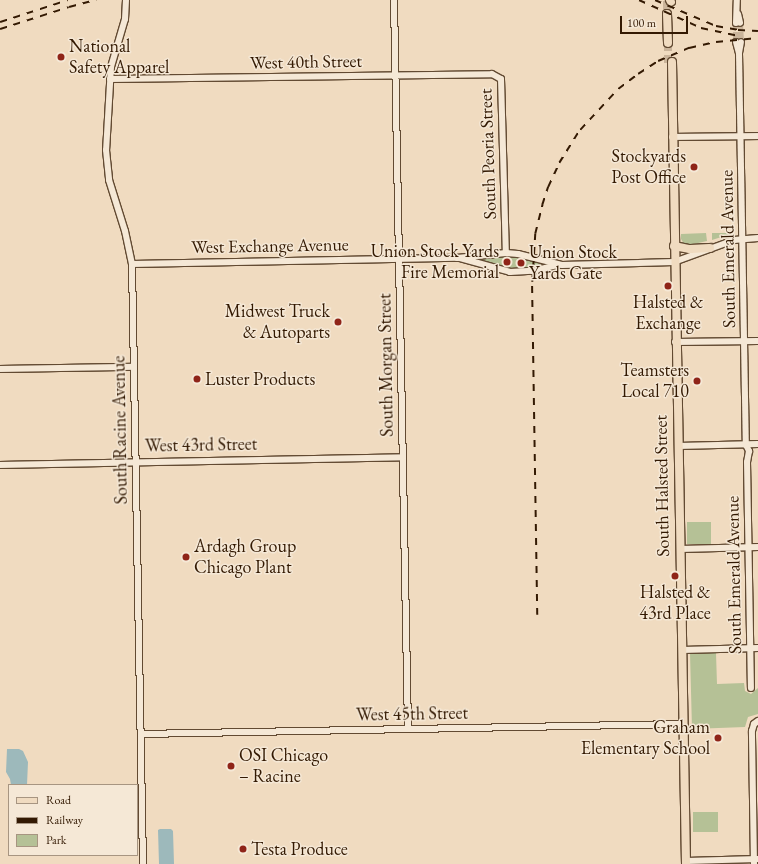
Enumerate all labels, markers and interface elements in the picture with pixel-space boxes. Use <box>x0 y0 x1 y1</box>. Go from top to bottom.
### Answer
scale bar <box>622 8 690 34</box>
text: 100 m <box>627 15 656 31</box>
place label: National Safety Apparel <box>69 36 169 78</box>
street label: West 40th Street <box>250 50 362 74</box>
marker: National Safety Apparel <box>56 52 66 62</box>
street label: South Peoria Street <box>475 88 501 220</box>
place label: Stockyards Post Office <box>611 146 686 188</box>
marker: Stockyards Post Office <box>689 162 699 172</box>
street label: South Emerald Avenue <box>716 170 740 328</box>
street label: West Exchange Avenue <box>191 234 349 258</box>
place label: Union Stock Yards Fire Memorial <box>371 241 499 284</box>
place label: Union Stock Yards Gate <box>529 242 617 284</box>
marker: Union Stock Yards Fire Memorial <box>502 257 512 267</box>
marker: Union Stock Yards Gate <box>516 258 526 268</box>
marker: Halsted & Exchange <box>663 281 673 291</box>
place label: Halsted & Exchange <box>633 292 703 334</box>
street label: South Morgan Street <box>374 293 398 437</box>
place label: Midwest Truck & Autoparts <box>225 301 330 344</box>
marker: Midwest Truck & Autoparts <box>333 317 343 327</box>
street label: South Racine Avenue <box>108 355 132 505</box>
place label: Teamsters Local 710 <box>620 360 689 402</box>
place label: Luster Products <box>205 368 315 390</box>
marker: Luster Products <box>192 374 202 384</box>
marker: Teamsters Local 710 <box>692 376 702 386</box>
street label: South Halsted Street <box>650 415 674 557</box>
street label: West 43rd Street <box>145 433 257 457</box>
street label: South Emerald Avenue <box>722 496 746 654</box>
place label: Ardagh Group Chicago Plant <box>194 536 296 578</box>
marker: Ardagh Group Chicago Plant <box>181 552 191 562</box>
marker: Halsted & 43rd Place <box>670 571 680 581</box>
place label: Halsted & 43rd Place <box>639 582 711 624</box>
street label: West 45th Street <box>356 702 468 726</box>
place label: Graham Elementary School <box>581 717 710 760</box>
marker: Graham Elementary School <box>713 733 723 743</box>
place label: OSI Chicago – Racine <box>239 745 328 788</box>
marker: OSI Chicago – Racine <box>226 761 236 771</box>
legend <box>8 784 138 856</box>
text: Road <box>46 792 71 808</box>
text: Railway <box>46 812 83 828</box>
text: Park <box>46 832 66 848</box>
place label: Testa Produce <box>251 838 348 860</box>
marker: Testa Produce <box>238 844 248 854</box>

